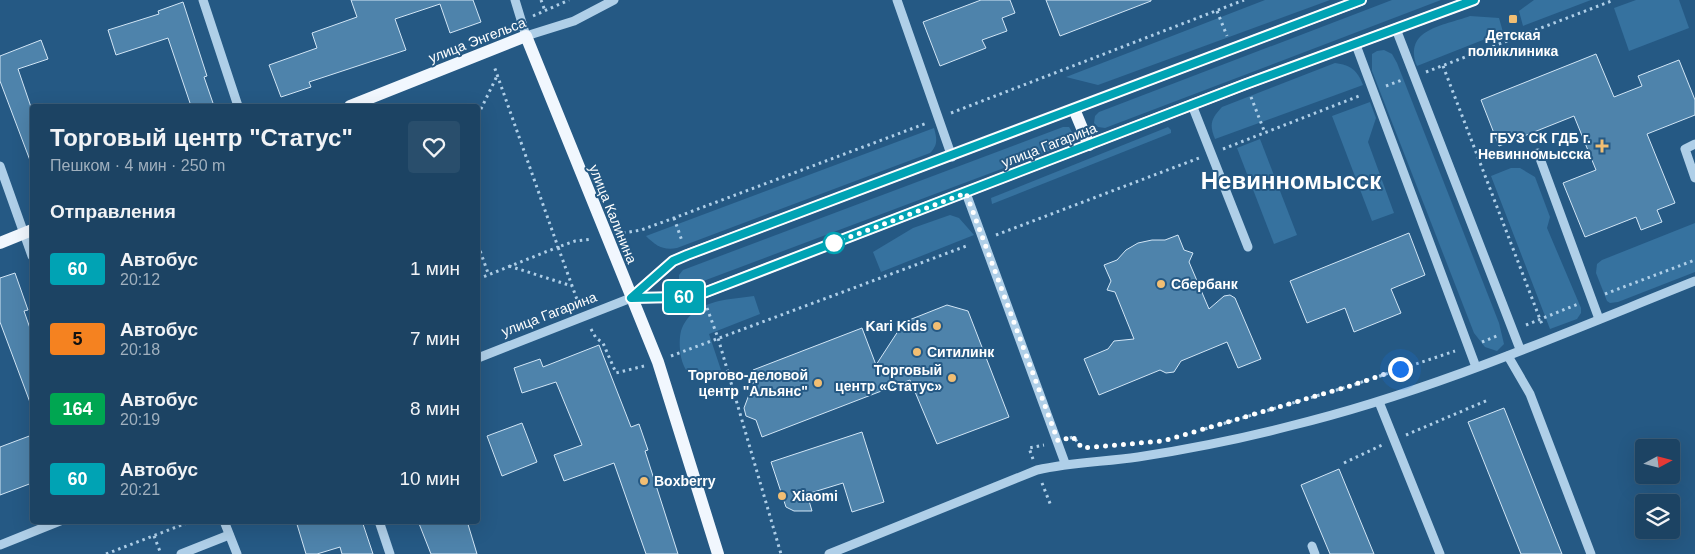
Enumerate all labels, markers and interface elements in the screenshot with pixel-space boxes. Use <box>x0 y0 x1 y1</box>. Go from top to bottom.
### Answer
marker: Детская поликлиника <box>1507 13 1519 25</box>
street label: улица Энгельса <box>426 14 528 66</box>
place label: Детская поликлиника <box>1468 27 1559 59</box>
street label: улица Гагарина <box>999 119 1099 171</box>
button: heart <box>408 121 460 173</box>
text: Торговый центр "Статус" <box>50 124 353 151</box>
place label: ГБУЗ СК ГДБ г. Невинномысска <box>1478 130 1591 162</box>
marker: ГБУЗ СК ГДБ г. Невинномысска <box>1595 139 1609 153</box>
text: Пешком · 4 мин · 250 m <box>50 157 225 174</box>
street label: улица Калинина <box>586 162 640 266</box>
district label: Невинномысск <box>1201 167 1382 194</box>
text: Отправления <box>50 201 176 222</box>
unlabelled marker <box>823 232 845 254</box>
text: Автобус <box>120 249 198 270</box>
text: 1 мин <box>410 258 460 279</box>
text: 60 <box>67 259 88 279</box>
text: 20:12 <box>120 271 160 288</box>
place label: Сбербанк <box>1171 276 1239 292</box>
marker: Сбербанк <box>1155 278 1167 290</box>
line badge: 60 <box>662 281 706 313</box>
text: 60 <box>674 287 694 307</box>
street label: улица Гагарина <box>499 288 599 340</box>
place label: Kari Kids <box>866 318 927 334</box>
text: Автобус <box>120 319 198 340</box>
marker: Kari Kids <box>931 320 943 332</box>
text: 7 мин <box>410 328 460 349</box>
text: 5 <box>72 329 83 349</box>
text: 20:18 <box>120 341 160 358</box>
place label: Ситилинк <box>927 344 995 360</box>
marker: Ситилинк <box>911 346 923 358</box>
your location <box>1388 357 1413 382</box>
place label: Торговый центр «Статус» <box>835 362 942 394</box>
place label: Торгово-деловой центр "Альянс" <box>688 367 808 399</box>
marker: Торговый центр «Статус» <box>946 372 958 384</box>
marker: Торгово-деловой центр "Альянс" <box>812 377 824 389</box>
text: Автобус <box>120 389 198 410</box>
text: 8 мин <box>410 398 460 419</box>
text: 164 <box>62 399 93 419</box>
text: 20:19 <box>120 411 160 428</box>
north arrow <box>1635 439 1680 484</box>
map controls <box>1635 439 1680 539</box>
text: Автобус <box>120 459 198 480</box>
text: 10 мин <box>399 468 460 489</box>
text: 60 <box>67 469 88 489</box>
place label: Boxberry <box>654 473 716 489</box>
marker: Boxberry <box>638 475 650 487</box>
text: 20:21 <box>120 481 160 498</box>
place label: Xiaomi <box>792 488 838 504</box>
marker: Xiaomi <box>776 490 788 502</box>
button: layers <box>1635 494 1680 539</box>

